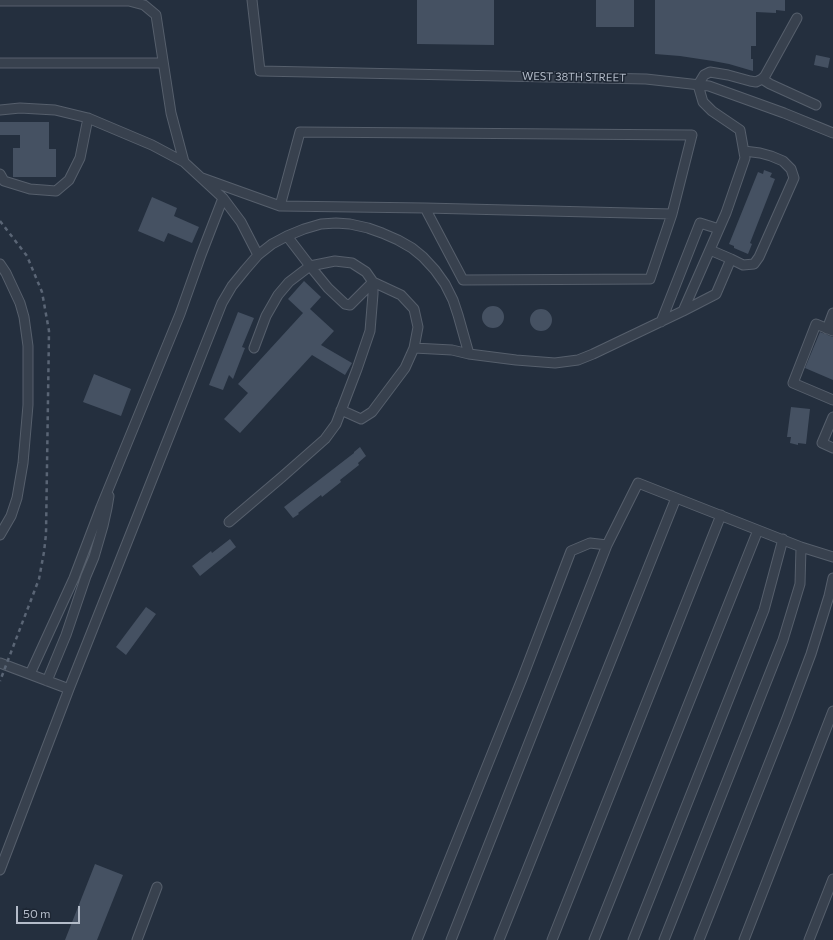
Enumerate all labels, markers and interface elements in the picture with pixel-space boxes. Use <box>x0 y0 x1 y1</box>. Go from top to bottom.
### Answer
street label: WEST 38TH STREET <box>522 69 626 85</box>
scale bar <box>18 898 82 924</box>
text: 50 m <box>23 906 51 920</box>

